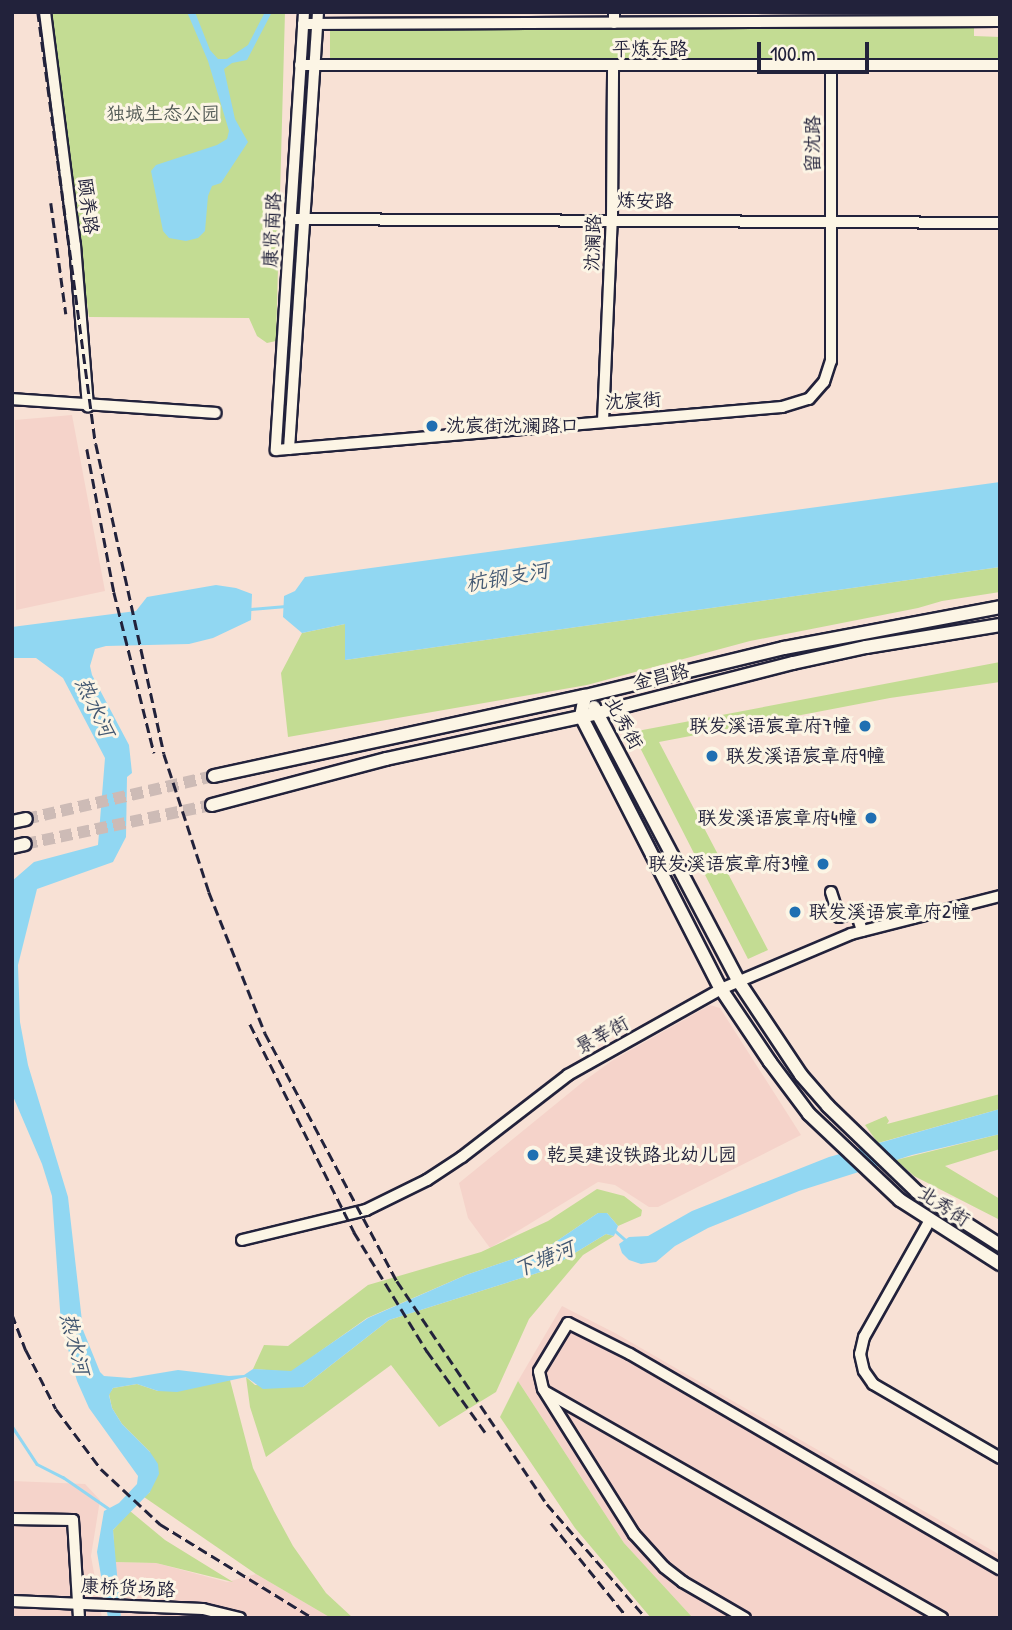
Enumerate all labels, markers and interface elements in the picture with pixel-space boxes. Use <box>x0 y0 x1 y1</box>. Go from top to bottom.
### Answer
scale bar <box>760 28 872 72</box>
street label: 平炼东路 <box>612 38 688 60</box>
text: 100 m <box>770 39 816 68</box>
park label: 独城生态公园 <box>106 103 220 125</box>
street label: 留沈路 <box>802 116 824 172</box>
street label: 颐养路 <box>73 176 103 236</box>
street label: 炼安路 <box>616 189 674 213</box>
street label: 康贤南路 <box>259 191 285 269</box>
street label: 沈澜路 <box>581 214 605 272</box>
street label: 沈宸街 <box>604 388 662 414</box>
place label: 沈宸街沈澜路口 <box>446 415 579 437</box>
marker: 沈宸街沈澜路口 <box>424 418 440 434</box>
water label: 杭钢支河 <box>463 557 551 597</box>
street label: 金昌路 <box>631 659 691 695</box>
water label: 热水河 <box>70 673 120 741</box>
street label: 北秀街 <box>600 693 648 753</box>
place label: 联发溪语宸章府7幢 <box>690 715 851 737</box>
marker: 联发溪语宸章府7幢 <box>857 718 873 734</box>
place label: 联发溪语宸章府9幢 <box>726 745 885 767</box>
marker: 联发溪语宸章府9幢 <box>704 748 720 764</box>
place label: 联发溪语宸章府4幢 <box>698 807 857 829</box>
marker: 联发溪语宸章府4幢 <box>863 810 879 826</box>
place label: 联发溪语宸章府3幢 <box>648 853 809 875</box>
marker: 联发溪语宸章府3幢 <box>815 856 831 872</box>
place label: 联发溪语宸章府2幢 <box>809 901 970 923</box>
marker: 联发溪语宸章府2幢 <box>787 904 803 920</box>
street label: 景莘街 <box>572 1011 632 1059</box>
place label: 乾昊建设铁路北幼儿园 <box>547 1144 737 1166</box>
marker: 乾昊建设铁路北幼儿园 <box>525 1147 541 1163</box>
street label: 北秀街 <box>914 1181 974 1231</box>
water label: 下塘河 <box>510 1236 578 1282</box>
water label: 热水河 <box>55 1310 95 1378</box>
street label: 康桥货场路 <box>80 1574 176 1602</box>

